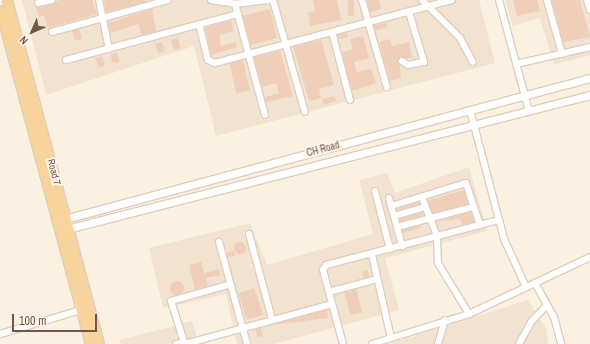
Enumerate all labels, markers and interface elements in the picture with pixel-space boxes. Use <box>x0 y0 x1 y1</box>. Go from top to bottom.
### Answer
north arrow <box>12 12 52 52</box>
text: N <box>16 33 31 48</box>
street label: CH Road <box>305 139 341 159</box>
street label: Road 7 <box>45 158 63 186</box>
scale bar <box>14 306 99 332</box>
text: 100 m <box>19 313 46 329</box>

